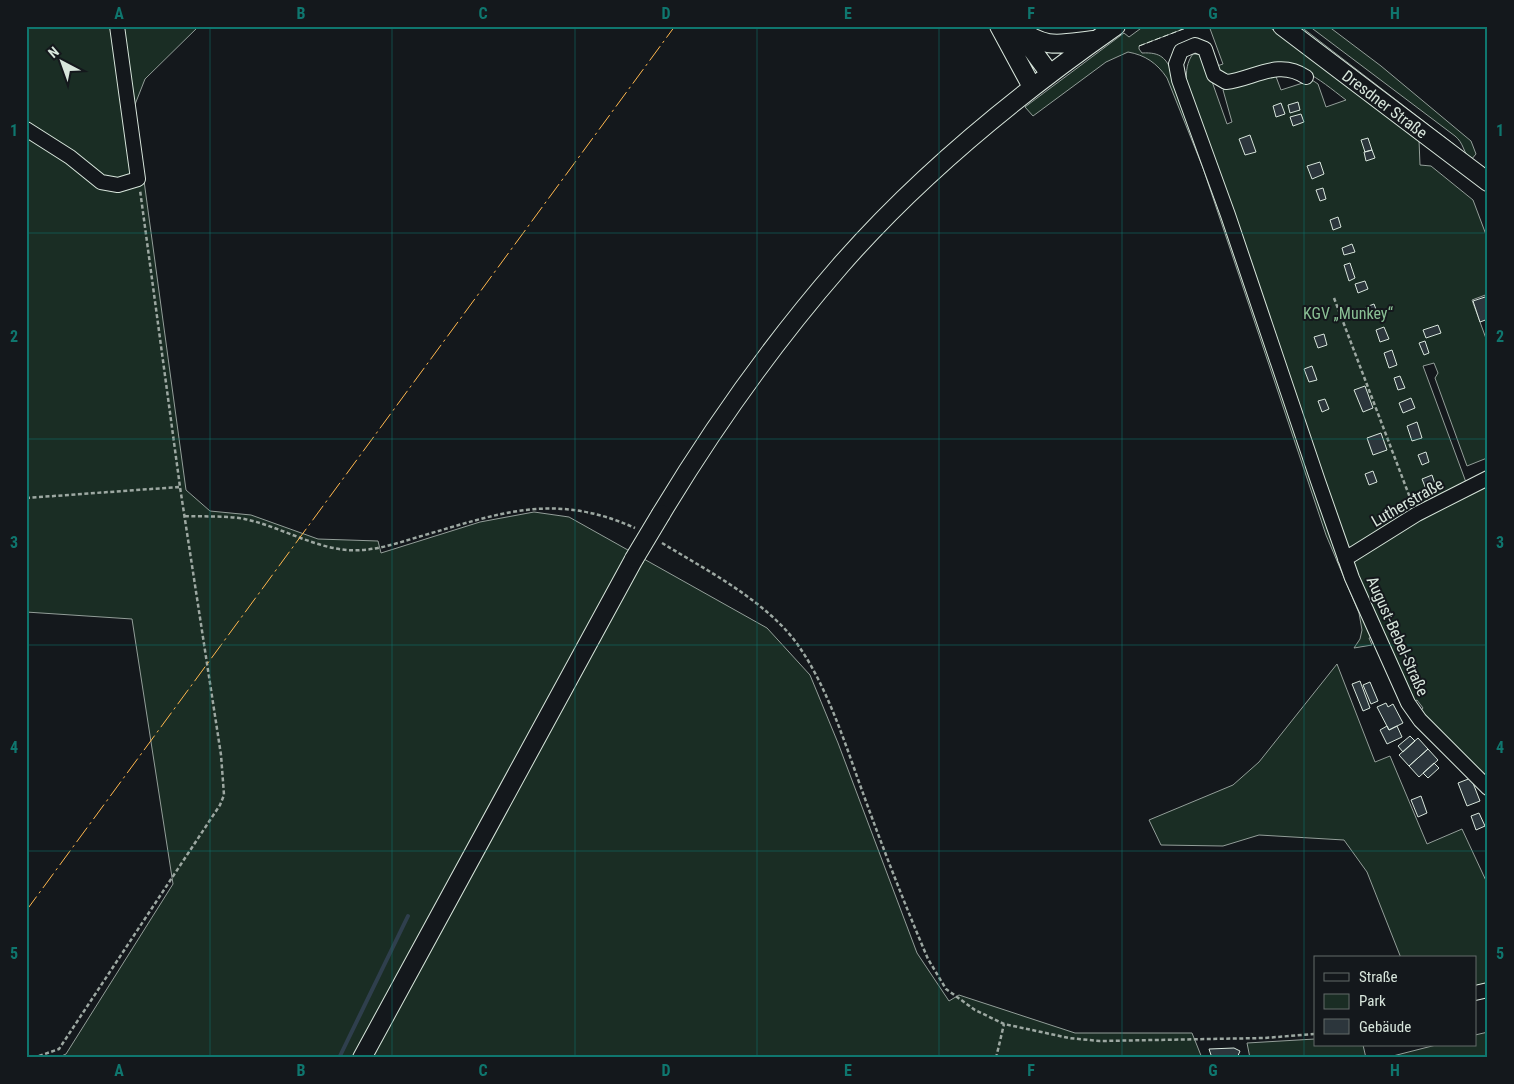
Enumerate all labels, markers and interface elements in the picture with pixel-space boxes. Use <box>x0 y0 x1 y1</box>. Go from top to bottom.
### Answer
text: A <box>114 4 124 23</box>
text: B <box>297 4 306 23</box>
text: C <box>478 4 488 23</box>
text: D <box>661 4 671 23</box>
text: E <box>844 4 852 23</box>
text: F <box>1027 4 1035 23</box>
text: G <box>1208 4 1218 23</box>
text: H <box>1390 4 1400 23</box>
north arrow <box>38 38 88 88</box>
text: N <box>45 43 62 61</box>
street label: Dresdner Straße <box>1338 66 1431 143</box>
text: 1 <box>10 121 18 140</box>
text: 1 <box>1496 121 1504 140</box>
park label: KGV „Munkey“ <box>1303 304 1394 323</box>
text: 2 <box>10 327 18 346</box>
text: 2 <box>1496 327 1504 346</box>
street label: Lutherstraße <box>1368 474 1447 531</box>
text: 3 <box>10 533 18 552</box>
text: 3 <box>1496 533 1504 552</box>
street label: August-Bebel-Straße <box>1363 573 1432 699</box>
text: 4 <box>10 738 18 757</box>
text: 4 <box>1496 738 1504 757</box>
text: 5 <box>10 944 18 963</box>
text: 5 <box>1496 944 1504 963</box>
legend <box>1314 956 1476 1046</box>
text: Straße <box>1359 968 1398 986</box>
text: Park <box>1359 992 1386 1010</box>
text: Gebäude <box>1359 1018 1411 1036</box>
text: A <box>114 1061 124 1080</box>
text: B <box>297 1061 306 1080</box>
text: C <box>478 1061 488 1080</box>
text: D <box>661 1061 671 1080</box>
text: E <box>844 1061 852 1080</box>
text: F <box>1027 1061 1035 1080</box>
text: G <box>1208 1061 1218 1080</box>
text: H <box>1390 1061 1400 1080</box>

